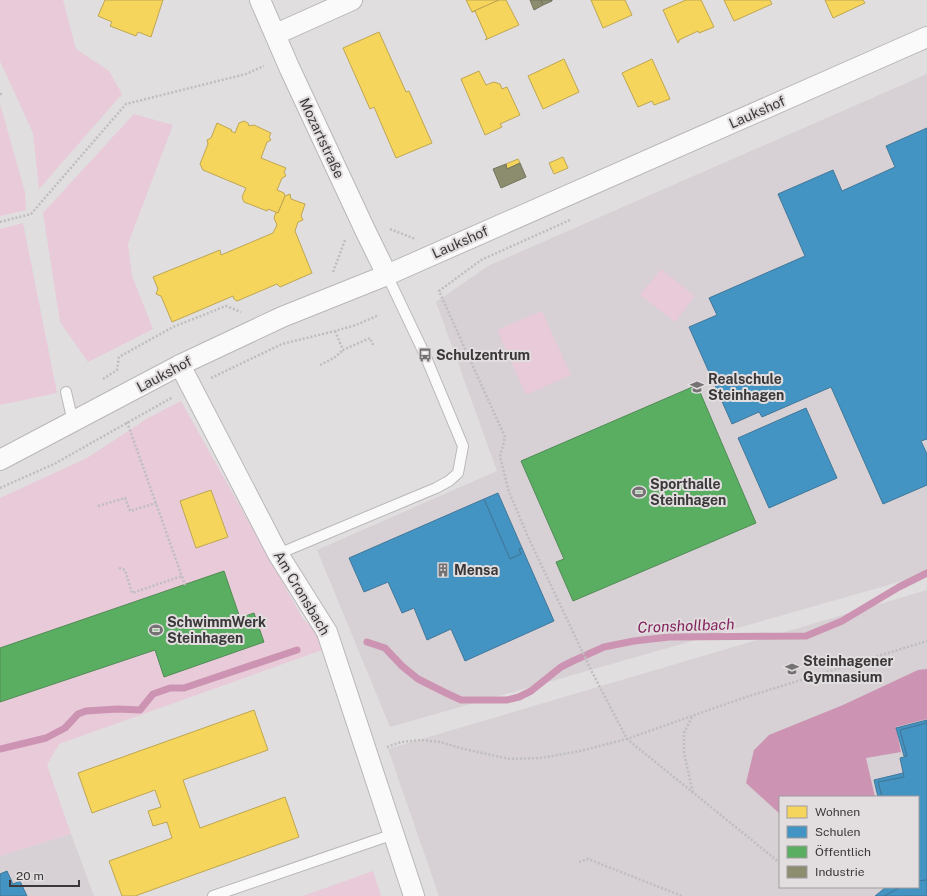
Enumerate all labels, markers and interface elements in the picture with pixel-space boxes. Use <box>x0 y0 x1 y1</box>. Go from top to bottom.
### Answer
street label: Laukshof <box>726 92 788 131</box>
street label: Mozartstraße <box>296 95 348 181</box>
street label: Laukshof <box>429 222 491 261</box>
bus stop icon: Schulzentrum <box>417 347 433 363</box>
place label: Schulzentrum <box>436 347 530 363</box>
street label: Laukshof <box>134 353 195 395</box>
place label: Realschule Steinhagen <box>708 371 784 403</box>
school or university icon: Realschule Steinhagen <box>689 379 705 395</box>
place label: Sporthalle Steinhagen <box>650 476 726 508</box>
sports icon: Sporthalle Steinhagen <box>631 484 647 500</box>
street label: Am Cronsbach <box>271 548 333 638</box>
building icon: Mensa <box>435 562 451 578</box>
place label: Mensa <box>454 562 498 578</box>
place label: SchwimmWerk Steinhagen <box>167 614 266 646</box>
water label: Cronshollbach <box>637 615 735 636</box>
sports icon: SchwimmWerk Steinhagen <box>148 622 164 638</box>
place label: Steinhagener Gymnasium <box>803 653 893 685</box>
school or university icon: Steinhagener Gymnasium <box>784 661 800 677</box>
legend <box>779 796 919 888</box>
text: Wohnen <box>815 805 860 819</box>
text: Schulen <box>815 825 861 839</box>
text: Öffentlich <box>815 845 871 859</box>
scale bar <box>10 862 79 888</box>
text: Industrie <box>815 865 865 879</box>
text: 20 m <box>16 869 44 883</box>

